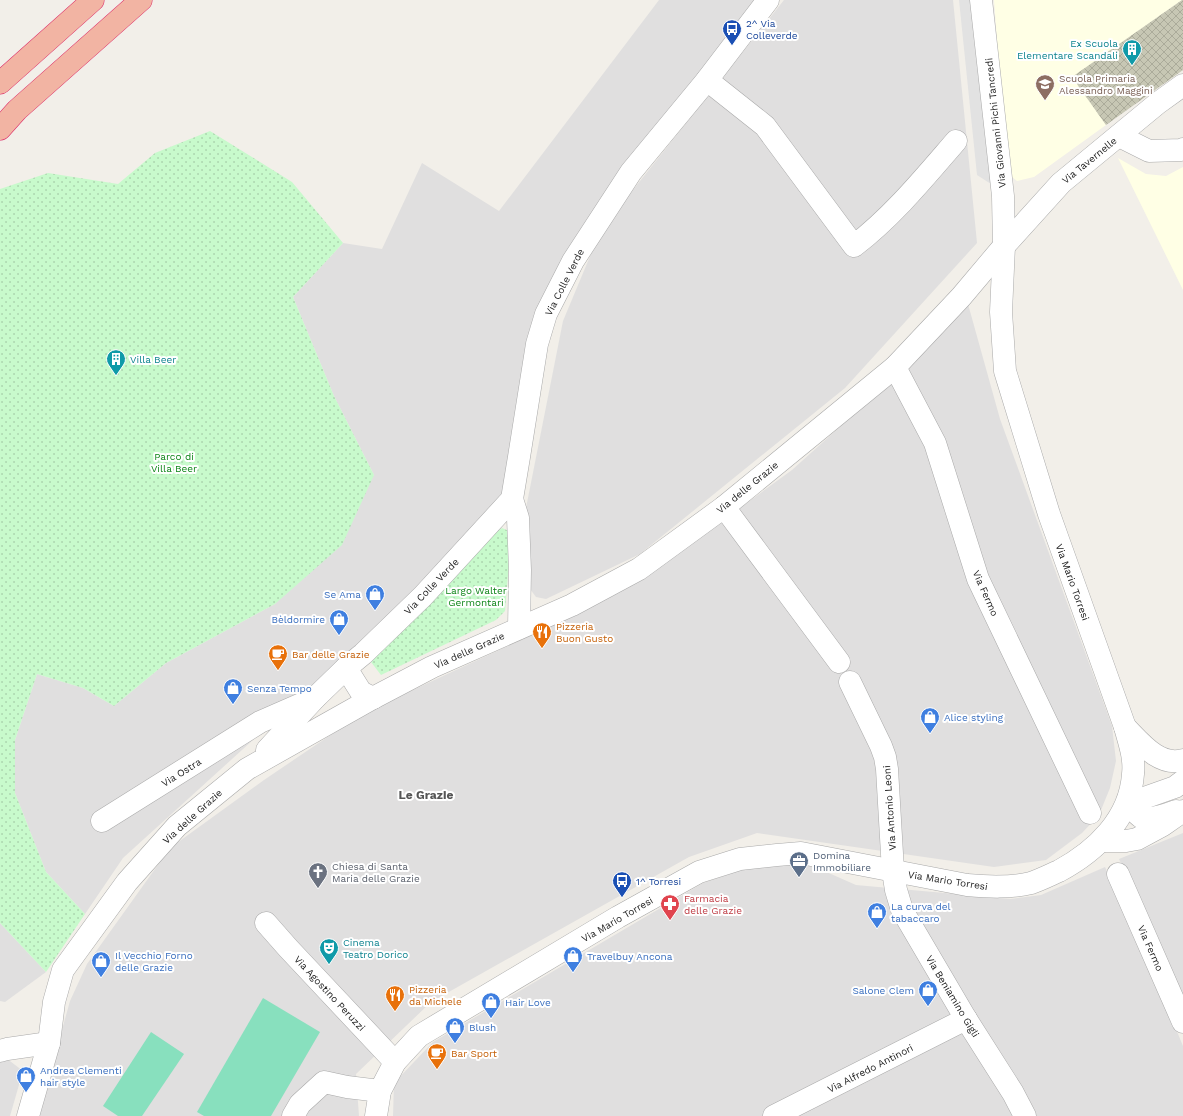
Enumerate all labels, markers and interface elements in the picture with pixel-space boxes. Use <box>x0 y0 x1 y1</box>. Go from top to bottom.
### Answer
bus stop icon: 2^ Via Colleverde <box>721 18 743 46</box>
place label: 2^ Via Colleverde <box>746 18 798 41</box>
place label: Ex Scuola Elementare Scandali <box>1017 38 1118 61</box>
building icon: Ex Scuola Elementare Scandali <box>1121 38 1143 66</box>
street label: Via Giovanni Pichi Tancredi <box>983 57 1008 188</box>
school or university icon: Scuola Primaria Alessandro Maggini <box>1034 73 1056 101</box>
place label: Scuola Primaria Alessandro Maggini <box>1059 73 1153 96</box>
street label: Via Tavernelle <box>1060 135 1119 186</box>
street label: Via Colle Verde <box>543 247 586 317</box>
building icon: Villa Beer <box>105 348 127 376</box>
place label: Villa Beer <box>130 354 176 365</box>
park label: Parco di Villa Beer <box>151 451 197 474</box>
street label: Via delle Grazie <box>714 459 780 516</box>
street label: Via Mario Torresi <box>1054 542 1091 622</box>
street label: Via Colle Verde <box>402 556 461 617</box>
street label: Via Fermo <box>971 569 1001 618</box>
shop icon: Se Ama <box>364 583 386 611</box>
park label: Largo Walter Germontari <box>445 585 507 608</box>
place label: Se Ama <box>324 589 361 600</box>
shop icon: Bèldormire <box>328 608 350 636</box>
place label: Bèldormire <box>271 614 325 625</box>
restaurant icon: Pizzeria Buon Gusto <box>531 621 553 649</box>
place label: Pizzeria Buon Gusto <box>556 621 613 644</box>
street label: Via delle Grazie <box>432 630 506 671</box>
cafe icon: Bar delle Grazie <box>267 643 289 671</box>
place label: Bar delle Grazie <box>292 649 370 660</box>
shop icon: Senza Tempo <box>222 677 244 705</box>
place label: Senza Tempo <box>247 683 312 694</box>
shop icon: Alice styling <box>919 706 941 734</box>
place label: Alice styling <box>944 712 1004 723</box>
street label: Via Ostra <box>159 756 203 789</box>
street label: Via Antonio Leoni <box>881 765 898 851</box>
street label: Via delle Grazie <box>160 787 224 846</box>
district label: Le Grazie <box>399 788 453 802</box>
office icon: Domina Immobiliare <box>788 850 810 878</box>
place label: Domina Immobiliare <box>813 850 871 873</box>
church icon: Chiesa di Santa Maria delle Grazie <box>307 861 329 889</box>
place label: Chiesa di Santa Maria delle Grazie <box>332 861 420 884</box>
street label: Via Mario Torresi <box>907 869 989 892</box>
bus stop icon: 1^ Torresi <box>611 870 633 898</box>
place label: 1^ Torresi <box>636 876 681 887</box>
pharmacy icon: Farmacia delle Grazie <box>659 893 681 921</box>
place label: Farmacia delle Grazie <box>684 893 742 916</box>
street label: Via Mario Torresi <box>580 895 655 944</box>
shop icon: La curva del tabaccaro <box>866 901 888 929</box>
place label: La curva del tabaccaro <box>891 901 951 924</box>
street label: Via Fermo <box>1136 924 1166 973</box>
theatre icon: Cinema Teatro Dorico <box>318 937 340 965</box>
place label: Cinema Teatro Dorico <box>343 937 408 960</box>
shop icon: Travelbuy Ancona <box>562 945 584 973</box>
shop icon: Il Vecchio Forno delle Grazie <box>90 950 112 978</box>
place label: Il Vecchio Forno delle Grazie <box>115 950 193 973</box>
place label: Travelbuy Ancona <box>587 951 673 962</box>
street label: Via Beniamino Gigli <box>924 953 981 1039</box>
street label: Via Agostino Peruzzi <box>292 954 367 1033</box>
shop icon: Salone Clem <box>917 979 939 1007</box>
restaurant icon: Pizzeria da Michele <box>384 984 406 1012</box>
place label: Pizzeria da Michele <box>409 984 462 1007</box>
place label: Salone Clem <box>852 985 914 996</box>
shop icon: Hair Love <box>480 991 502 1019</box>
place label: Hair Love <box>505 997 551 1008</box>
shop icon: Blush <box>444 1016 466 1044</box>
place label: Blush <box>469 1022 496 1033</box>
cafe icon: Bar Sport <box>426 1042 448 1070</box>
street label: Via Alfredo Antinori <box>826 1042 915 1095</box>
place label: Bar Sport <box>451 1048 498 1059</box>
shop icon: Andrea Clementi hair style <box>15 1065 37 1093</box>
place label: Andrea Clementi hair style <box>40 1065 122 1088</box>

